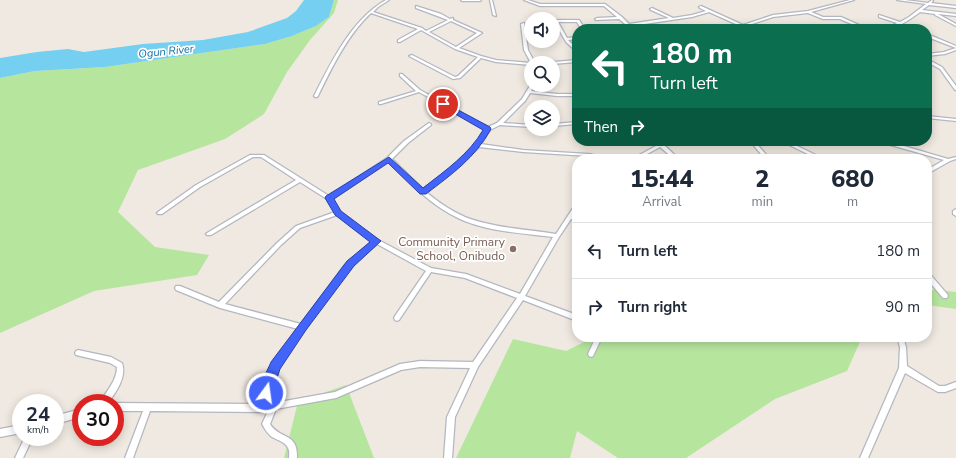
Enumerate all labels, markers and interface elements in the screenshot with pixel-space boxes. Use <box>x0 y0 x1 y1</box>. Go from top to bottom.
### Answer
map controls <box>524 12 560 136</box>
button: sound <box>524 12 560 48</box>
text: 180 m <box>650 35 733 73</box>
icon: left <box>584 40 636 92</box>
water label: Ogun River <box>138 41 195 62</box>
button: search <box>524 56 560 92</box>
text: Turn left <box>650 71 718 95</box>
pin <box>426 87 460 121</box>
icon: arrive <box>432 93 454 115</box>
button: layers <box>524 100 560 136</box>
icon: right <box>626 116 648 138</box>
text: Then <box>584 117 618 137</box>
text: 15:44 <box>630 163 694 195</box>
text: 2 <box>755 163 770 195</box>
text: 680 <box>831 163 874 195</box>
text: Arrival <box>642 193 681 211</box>
text: min <box>752 193 773 211</box>
text: m <box>847 193 858 211</box>
place label: Community Primary School, Onibudo <box>398 234 506 264</box>
icon: left <box>584 240 606 262</box>
text: Turn left <box>618 241 677 261</box>
text: 180 m <box>876 241 920 261</box>
marker: Community Primary School, Onibudo <box>508 244 518 254</box>
icon: right <box>584 296 606 318</box>
text: Turn right <box>618 297 687 317</box>
text: 90 m <box>885 297 920 317</box>
position arrow <box>245 372 287 414</box>
speed limit sign: 30 <box>72 394 124 446</box>
text: 24 <box>26 401 50 428</box>
text: km/h <box>27 423 49 437</box>

